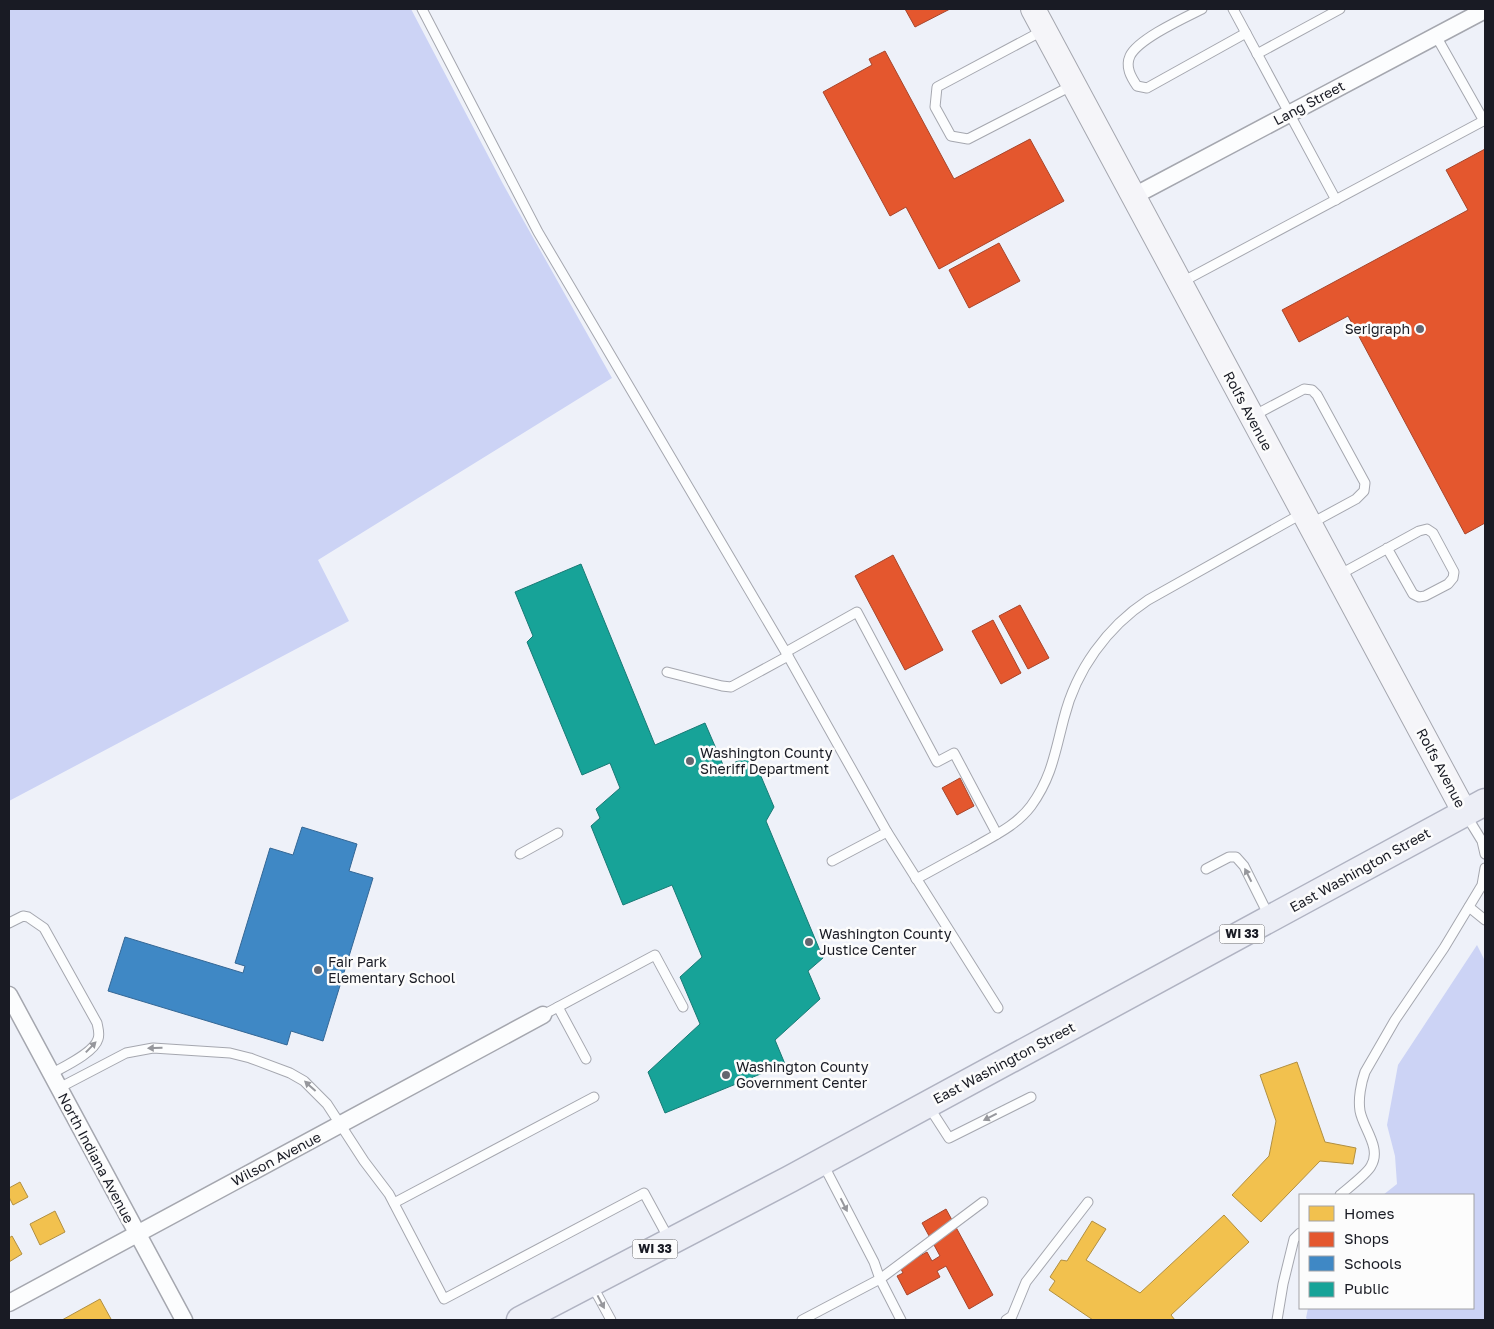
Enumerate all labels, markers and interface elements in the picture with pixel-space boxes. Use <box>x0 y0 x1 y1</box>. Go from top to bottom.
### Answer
street label: Lang Street <box>1270 77 1347 128</box>
place label: Serigraph <box>1345 320 1410 337</box>
marker: Serigraph <box>1414 323 1426 335</box>
street label: Rolfs Avenue <box>1220 368 1276 453</box>
street label: Rolfs Avenue <box>1413 725 1469 810</box>
place label: Washington County Sheriff Department <box>700 744 833 777</box>
marker: Washington County Sheriff Department <box>684 755 696 767</box>
street label: East Washington Street <box>1286 824 1433 915</box>
one-way arrow <box>1244 868 1252 883</box>
road number: WI 33 <box>1220 924 1264 944</box>
place label: Washington County Justice Center <box>819 925 952 958</box>
marker: Washington County Justice Center <box>803 936 815 948</box>
place label: Fair Park Elementary School <box>328 953 455 986</box>
marker: Fair Park Elementary School <box>312 964 324 976</box>
street label: East Washington Street <box>930 1018 1078 1107</box>
one-way arrow <box>85 1041 97 1053</box>
one-way arrow <box>147 1044 163 1052</box>
place label: Washington County Government Center <box>736 1058 869 1091</box>
marker: Washington County Government Center <box>720 1069 732 1081</box>
one-way arrow <box>305 1080 317 1092</box>
street label: North Indiana Avenue <box>55 1090 138 1226</box>
one-way arrow <box>982 1113 997 1121</box>
street label: Wilson Avenue <box>228 1128 323 1189</box>
legend <box>1299 1194 1474 1309</box>
one-way arrow <box>840 1198 848 1212</box>
text: Homes <box>1344 1204 1394 1222</box>
text: Shops <box>1344 1229 1389 1247</box>
road number: WI 33 <box>632 1240 678 1258</box>
text: Schools <box>1344 1254 1402 1272</box>
text: Public <box>1344 1279 1389 1297</box>
one-way arrow <box>597 1294 605 1309</box>

